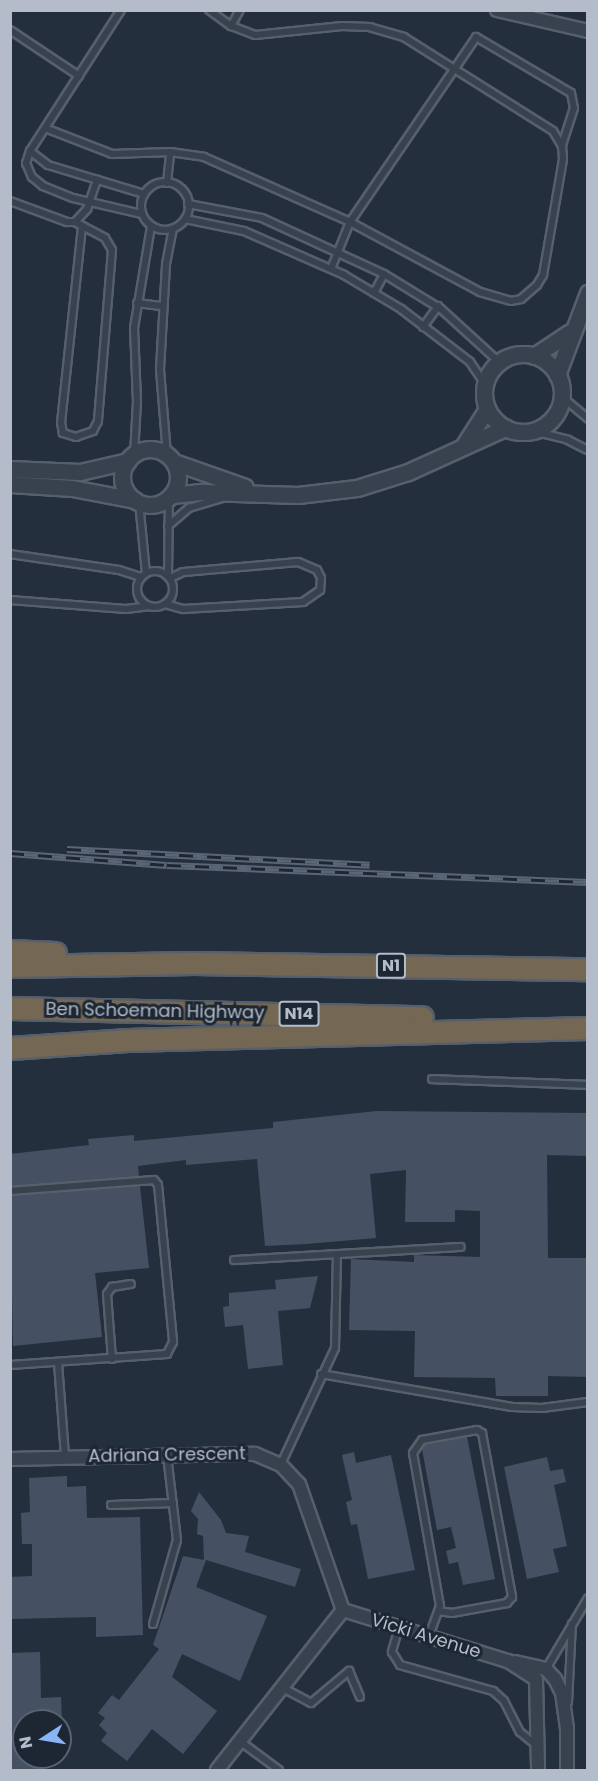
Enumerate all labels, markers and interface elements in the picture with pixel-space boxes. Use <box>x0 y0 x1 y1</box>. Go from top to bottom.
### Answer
road number: N1 <box>374 953 408 979</box>
street label: Ben Schoeman Highway <box>45 998 265 1024</box>
road number: N14 <box>278 1001 320 1027</box>
street label: Adriana Crescent <box>88 1443 246 1467</box>
street label: Vicki Avenue <box>369 1609 483 1663</box>
north arrow <box>12 1709 72 1769</box>
text: N <box>13 1734 38 1751</box>

